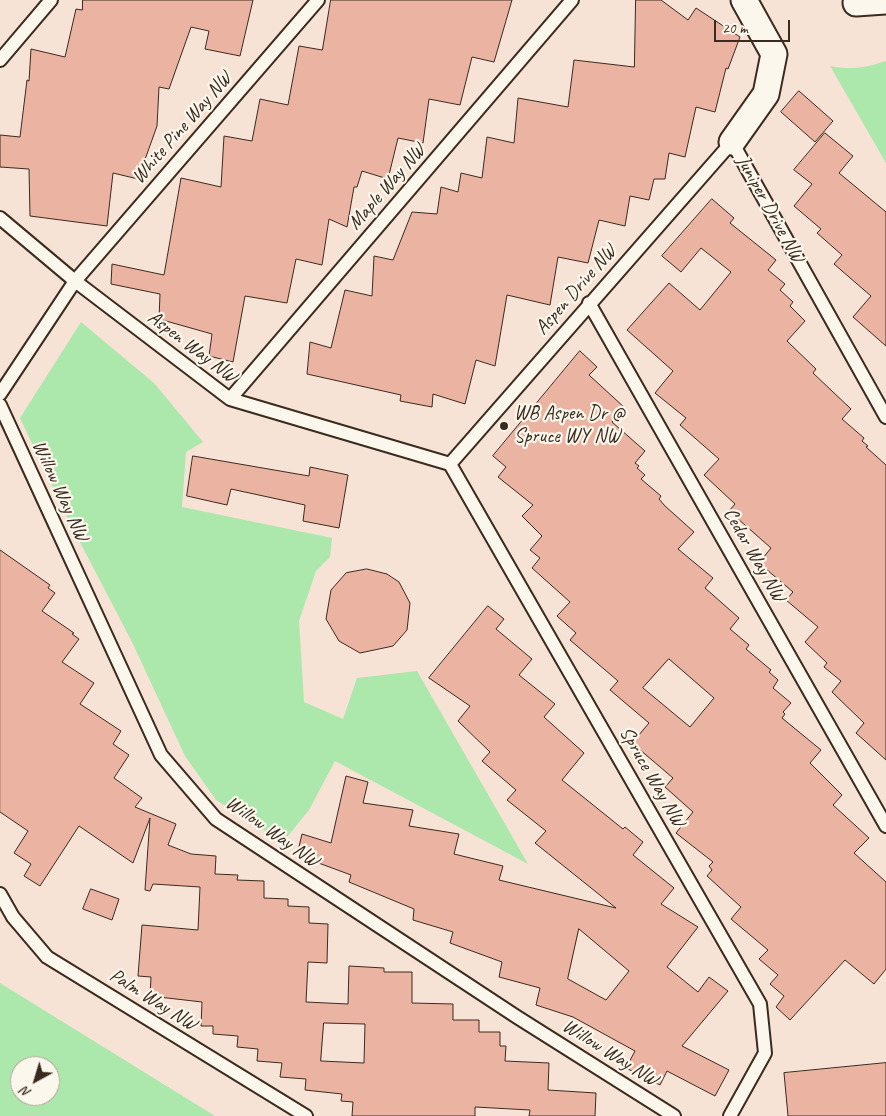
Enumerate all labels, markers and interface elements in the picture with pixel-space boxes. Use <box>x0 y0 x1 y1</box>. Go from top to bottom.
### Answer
scale bar <box>716 10 792 42</box>
text: 20 m <box>722 19 748 38</box>
street label: White Pine Way NW <box>127 67 237 189</box>
street label: Maple Way NW <box>343 139 431 235</box>
street label: Juniper Drive NW <box>731 151 809 267</box>
street label: Aspen Drive NW <box>530 240 622 340</box>
street label: Aspen Way NW <box>143 306 241 388</box>
place label: WB Aspen Dr @ Spruce WY NW <box>514 402 625 449</box>
marker: WB Aspen Dr @ Spruce WY NW <box>498 420 510 432</box>
street label: Willow Way NW <box>26 437 94 545</box>
street label: Cedar Way NW <box>717 504 791 606</box>
street label: Spruce Way NW <box>614 723 690 831</box>
street label: Willow Way NW <box>221 791 323 873</box>
street label: Palm Way NW <box>105 964 201 1036</box>
street label: Willow Way NW <box>558 1014 662 1092</box>
north arrow <box>10 1056 60 1106</box>
text: N <box>17 1083 35 1102</box>

